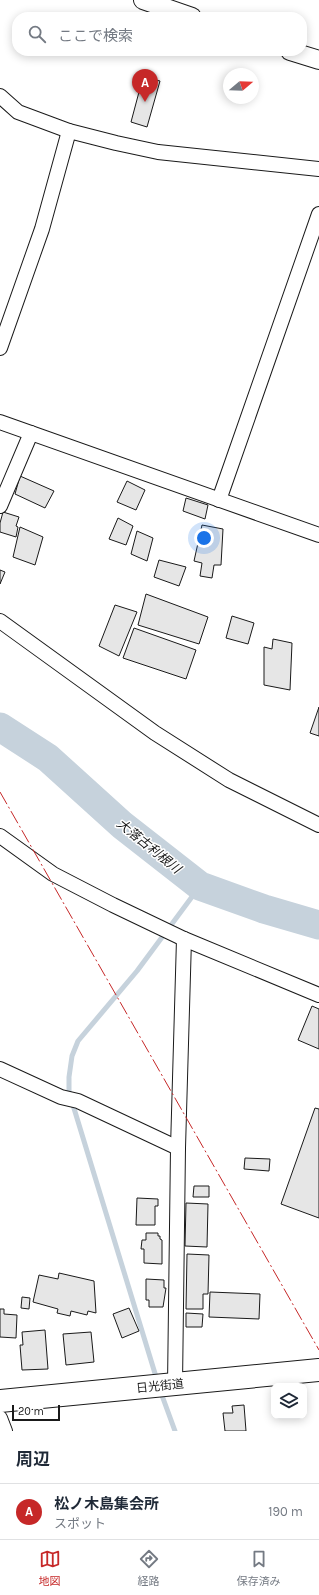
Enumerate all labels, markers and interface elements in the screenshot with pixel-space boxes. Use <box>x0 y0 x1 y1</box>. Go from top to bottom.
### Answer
search box <box>12 12 307 56</box>
icon: search <box>26 23 48 45</box>
text: ここで検索 <box>58 27 133 45</box>
north arrow <box>223 68 259 104</box>
pin: A <box>132 69 158 102</box>
your location <box>194 528 214 548</box>
water label: 大落古利根川 <box>114 816 186 878</box>
street label: 日光街道 <box>135 1377 185 1395</box>
map controls <box>271 1383 307 1419</box>
button: layers <box>271 1383 307 1419</box>
scale bar <box>12 1403 60 1422</box>
text: 20 m <box>18 1405 44 1418</box>
text: 周辺 <box>16 1449 50 1469</box>
text: 松ノ木島集会所 <box>54 1495 159 1513</box>
text: A <box>25 1504 33 1519</box>
text: 190 m <box>268 1504 303 1519</box>
text: スポット <box>54 1516 106 1531</box>
tab: 地図 <box>39 1548 61 1588</box>
tab: 経路 <box>138 1548 160 1588</box>
tab: 保存済み <box>237 1548 281 1588</box>

